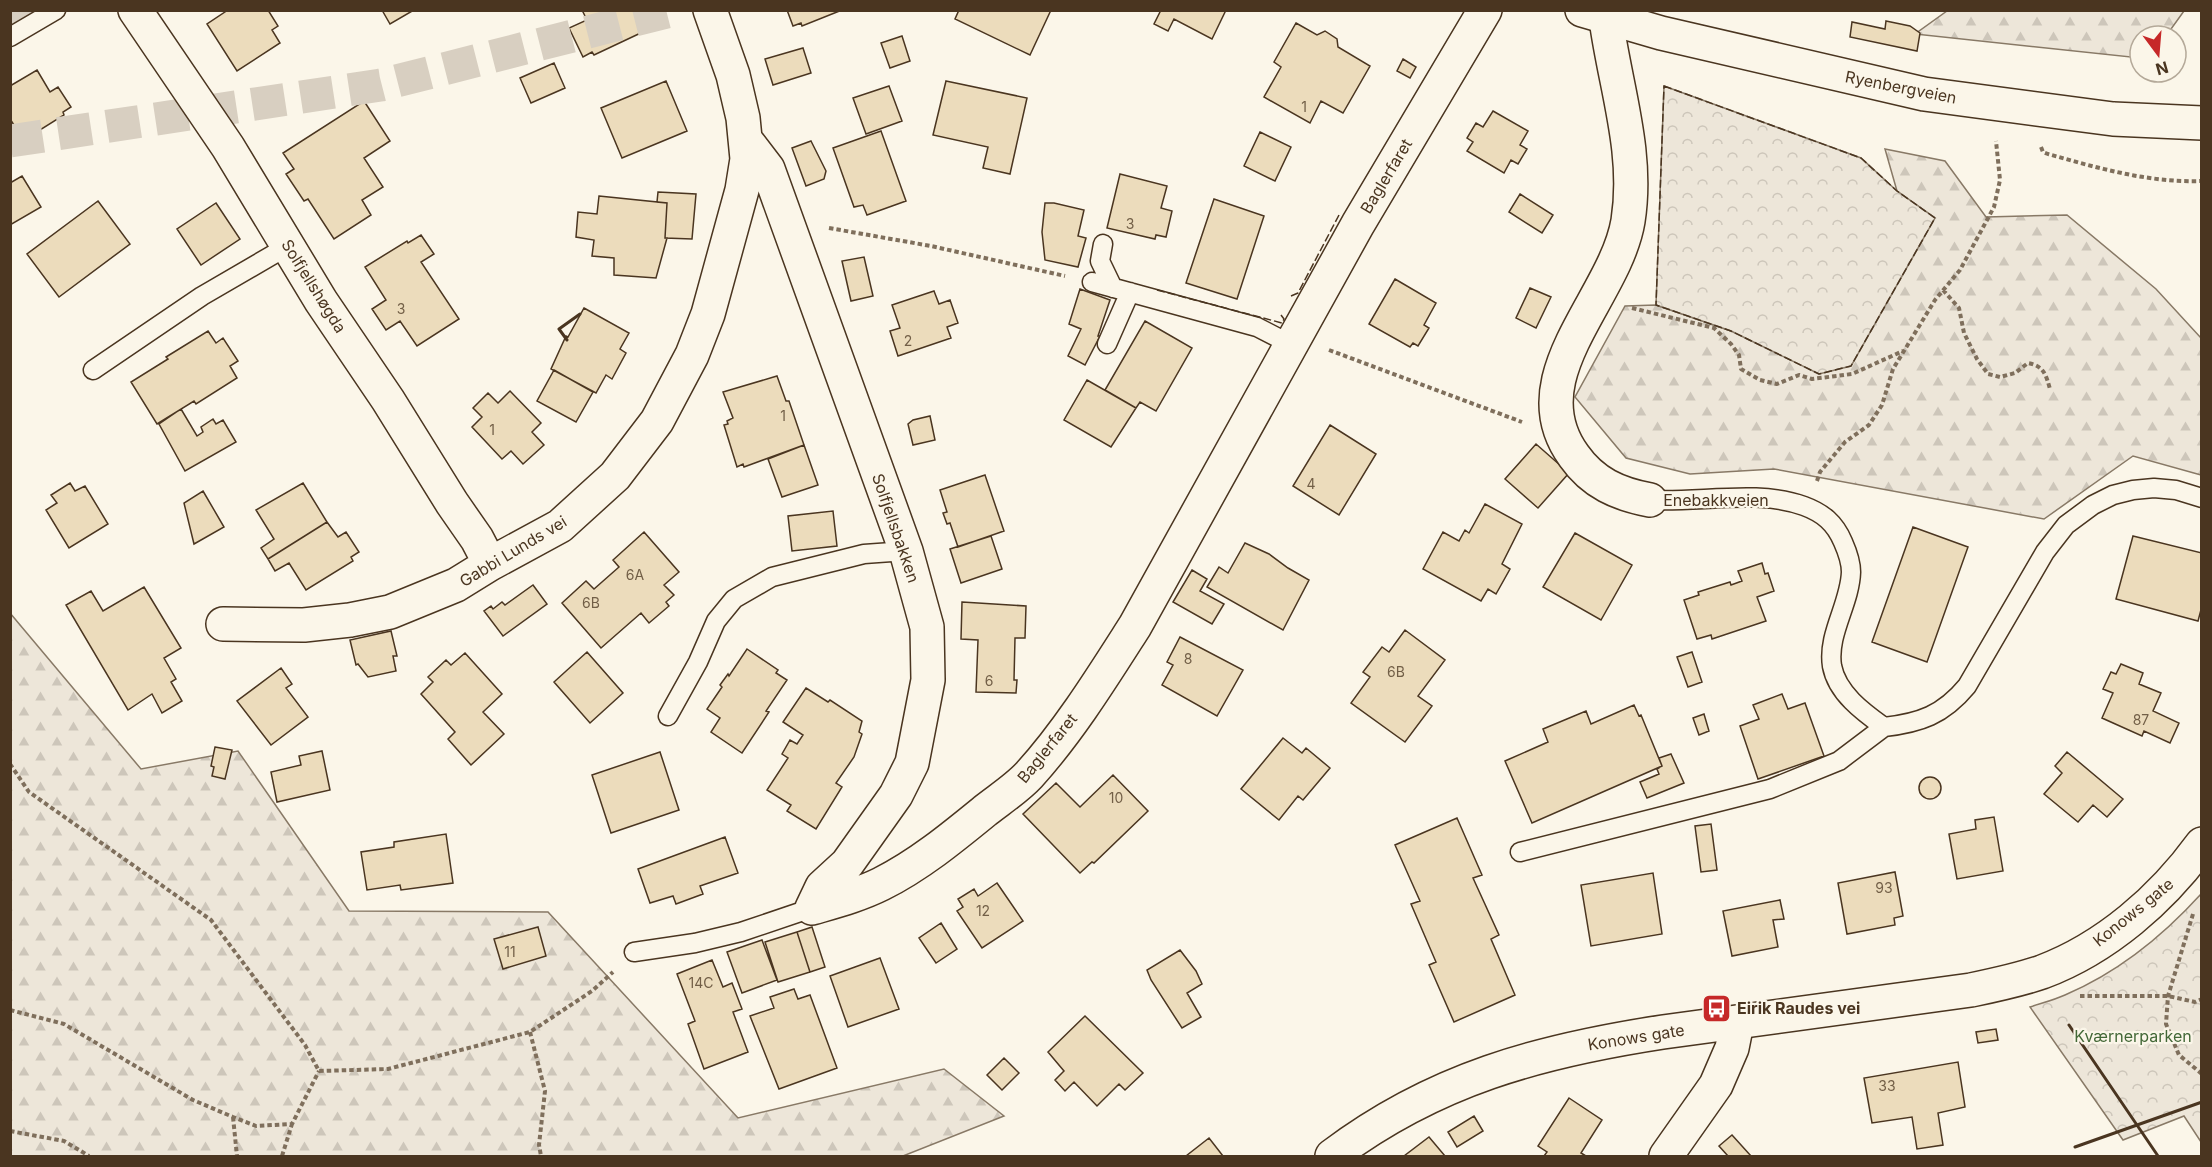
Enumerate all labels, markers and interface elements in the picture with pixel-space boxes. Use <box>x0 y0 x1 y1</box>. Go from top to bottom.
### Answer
north arrow <box>2128 24 2188 84</box>
text: N <box>2154 57 2171 80</box>
street label: Ryenbergveien <box>1844 66 1958 108</box>
house number: 1 <box>1301 98 1307 115</box>
street label: Baglerfaret <box>1356 135 1416 217</box>
house number: 3 <box>1126 215 1134 232</box>
street label: Solfjellshøgda <box>277 235 351 337</box>
house number: 3 <box>397 300 405 317</box>
house number: 2 <box>904 332 912 349</box>
house number: 1 <box>780 407 786 424</box>
house number: 1 <box>489 421 495 438</box>
street label: Solfjellsbakken <box>868 471 924 585</box>
house number: 4 <box>1306 475 1316 492</box>
street label: Enebakkveien <box>1663 490 1769 510</box>
street label: Gabbi Lunds vei <box>456 511 570 591</box>
house number: 6A <box>626 566 645 583</box>
house number: 6B <box>582 594 600 611</box>
house number: 8 <box>1184 650 1192 667</box>
house number: 6B <box>1387 663 1405 680</box>
house number: 6 <box>985 672 993 689</box>
street label: Baglerfaret <box>1013 709 1081 787</box>
house number: 87 <box>2133 711 2149 728</box>
house number: 10 <box>1109 789 1123 806</box>
street label: Konows gate <box>2089 873 2177 951</box>
house number: 93 <box>1875 879 1893 896</box>
house number: 12 <box>976 902 990 919</box>
house number: 11 <box>504 943 516 960</box>
house number: 14C <box>689 974 713 991</box>
bus stop icon: Eirik Raudes vei <box>1700 992 1732 1024</box>
place label: Eirik Raudes vei <box>1737 998 1860 1018</box>
street label: Konows gate <box>1586 1019 1686 1055</box>
park label: Kværnerparken <box>2074 1026 2192 1046</box>
house number: 33 <box>1878 1077 1896 1094</box>

